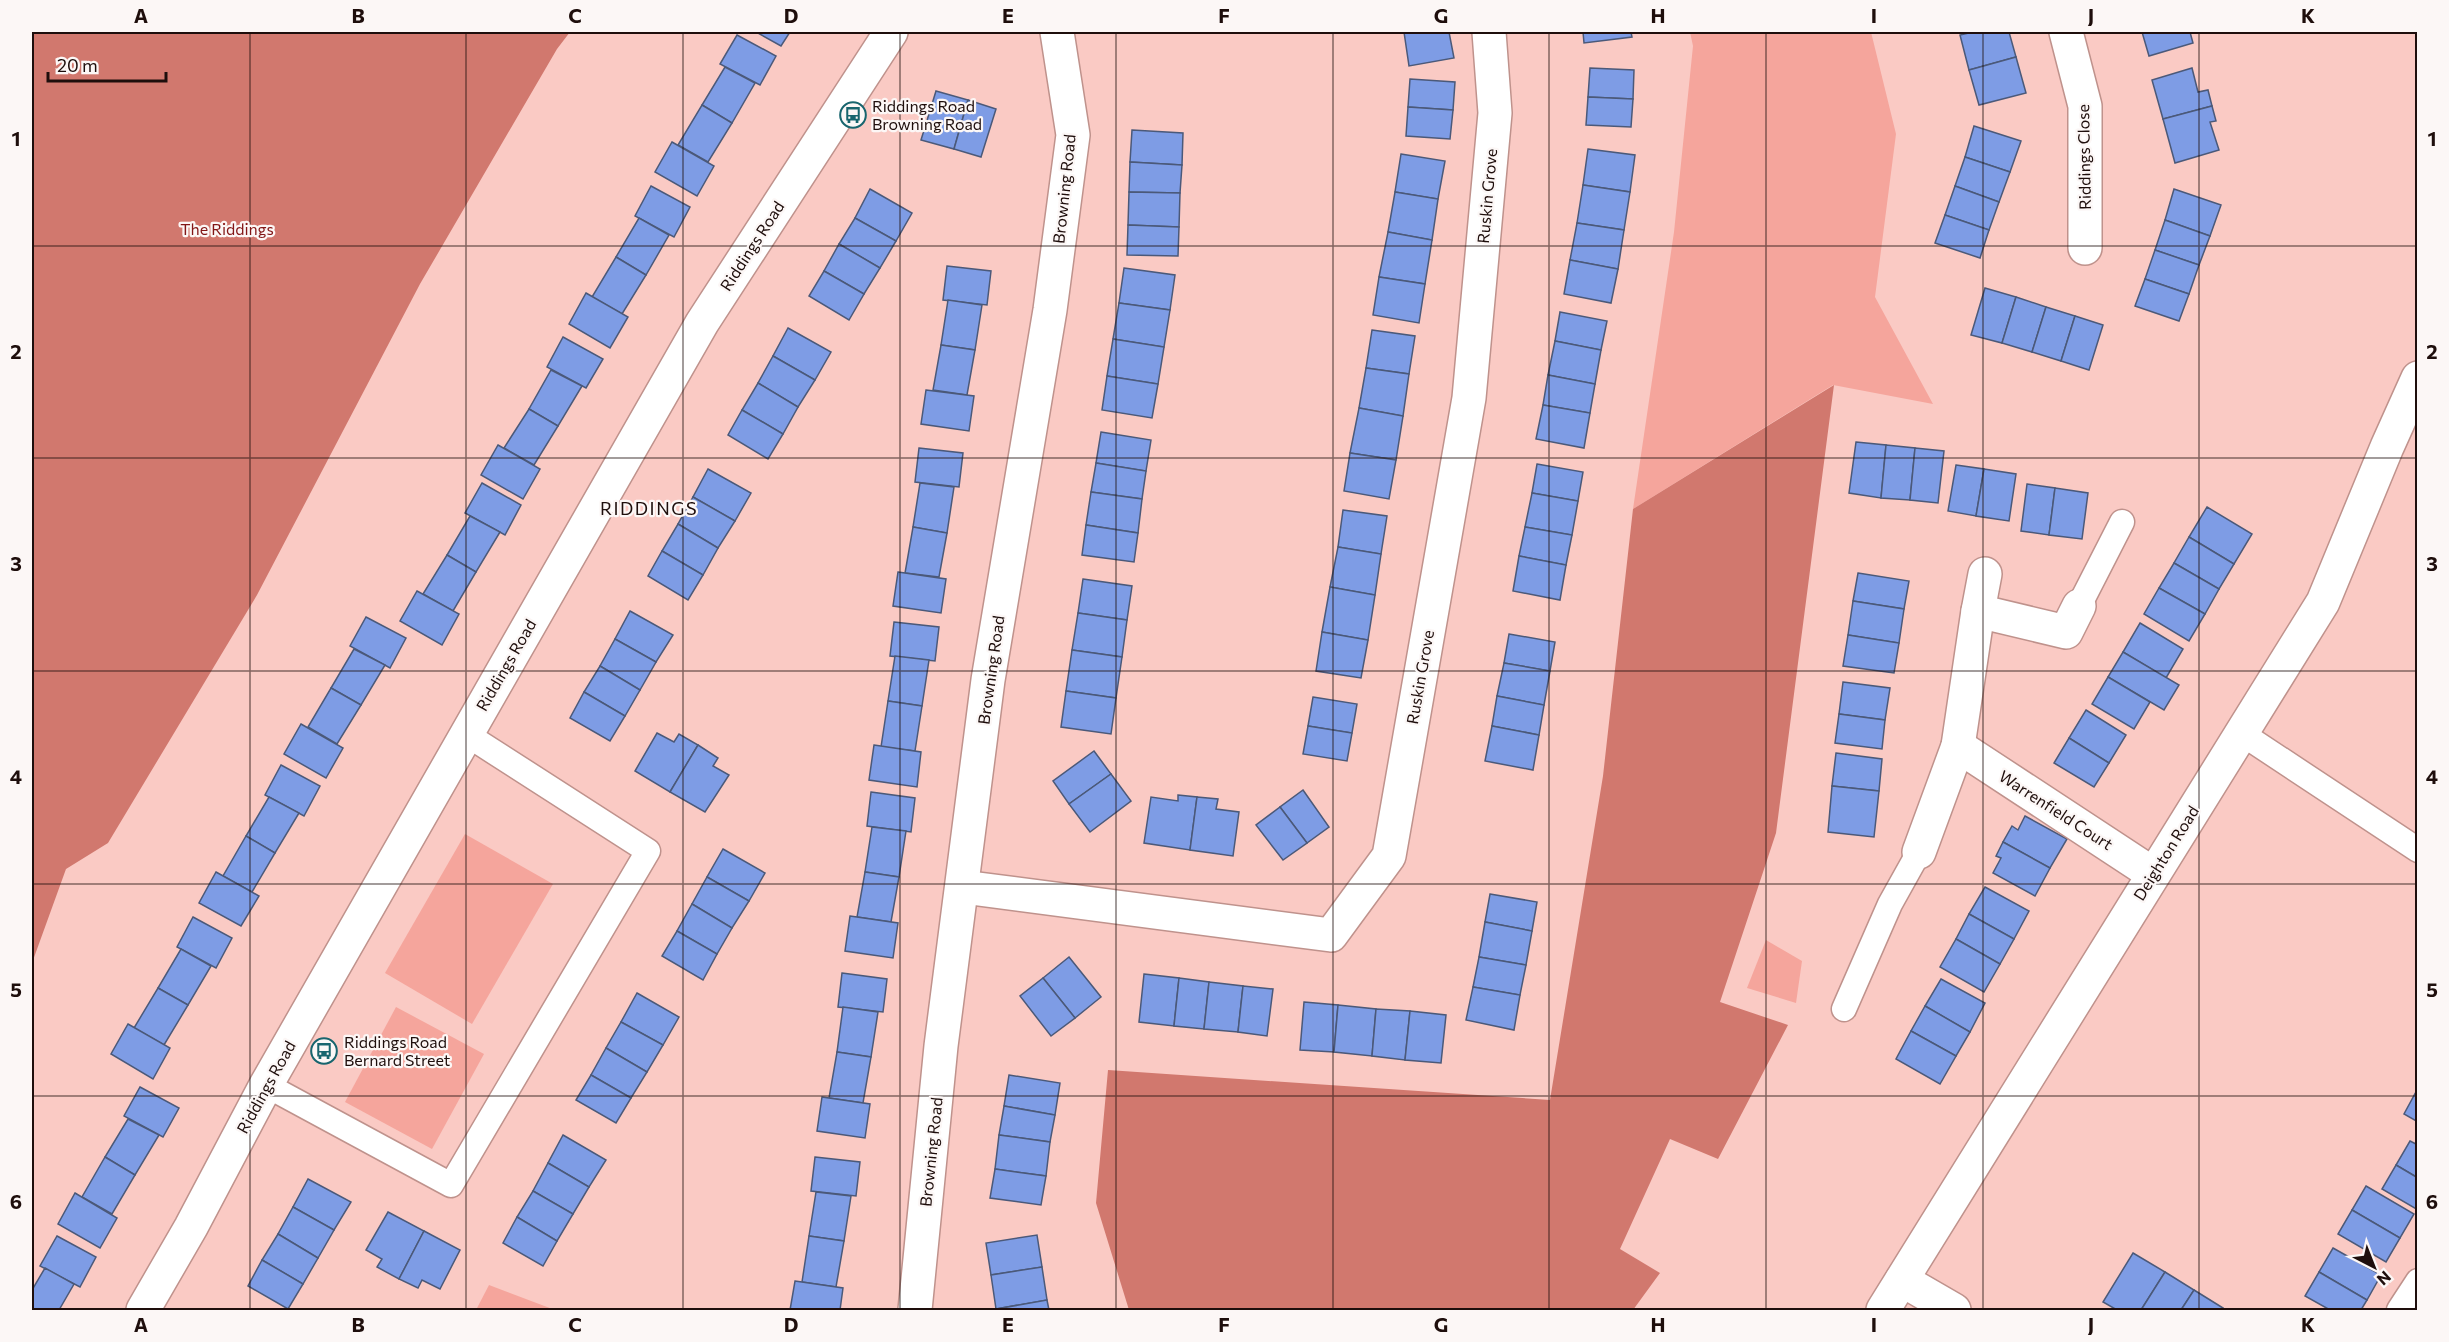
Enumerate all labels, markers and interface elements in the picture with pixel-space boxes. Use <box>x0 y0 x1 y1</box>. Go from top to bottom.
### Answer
text: A <box>134 3 148 27</box>
text: B <box>351 3 365 27</box>
text: C <box>568 3 582 27</box>
text: D <box>784 3 798 27</box>
text: E <box>1002 3 1014 27</box>
text: F <box>1218 3 1230 27</box>
text: G <box>1434 3 1448 27</box>
text: H <box>1651 3 1666 27</box>
text: I <box>1871 3 1877 27</box>
text: J <box>2088 3 2094 27</box>
text: K <box>2301 3 2315 27</box>
scale bar <box>48 45 166 83</box>
text: 20 m <box>57 54 98 76</box>
place label: Riddings Road Browning Road <box>872 96 982 133</box>
bus stop icon: Riddings Road Browning Road <box>838 100 868 130</box>
street label: Riddings Close <box>2073 104 2094 210</box>
text: 1 <box>11 126 21 150</box>
text: 1 <box>2427 126 2437 150</box>
street label: Browning Road <box>1048 133 1079 245</box>
street label: Ruskin Grove <box>1473 148 1500 244</box>
street label: Riddings Road <box>716 197 788 294</box>
park label: The Riddings <box>180 219 274 238</box>
text: 2 <box>10 339 22 363</box>
text: 2 <box>2426 339 2438 363</box>
district label: RIDDINGS <box>600 497 698 519</box>
text: 3 <box>10 551 22 575</box>
text: 3 <box>2426 551 2438 575</box>
street label: Browning Road <box>973 614 1008 726</box>
street label: Riddings Road <box>472 615 540 714</box>
street label: Ruskin Grove <box>1402 628 1437 726</box>
text: 4 <box>10 764 22 788</box>
text: 4 <box>2426 764 2438 788</box>
street label: Warrenfield Court <box>1996 766 2117 854</box>
street label: Deighton Road <box>2129 802 2202 903</box>
text: 5 <box>10 977 22 1001</box>
text: 5 <box>2426 977 2438 1001</box>
place label: Riddings Road Bernard Street <box>344 1032 451 1069</box>
bus stop icon: Riddings Road Bernard Street <box>309 1036 339 1066</box>
street label: Riddings Road <box>232 1037 299 1136</box>
street label: Browning Road <box>915 1096 946 1208</box>
text: 6 <box>10 1189 22 1213</box>
text: 6 <box>2426 1189 2438 1213</box>
north arrow <box>2344 1237 2404 1297</box>
text: N <box>2374 1267 2395 1290</box>
text: A <box>134 1312 148 1336</box>
text: B <box>351 1312 365 1336</box>
text: C <box>568 1312 582 1336</box>
text: D <box>784 1312 798 1336</box>
text: E <box>1002 1312 1014 1336</box>
text: F <box>1218 1312 1230 1336</box>
text: G <box>1434 1312 1448 1336</box>
text: H <box>1651 1312 1666 1336</box>
text: I <box>1871 1312 1877 1336</box>
text: J <box>2088 1312 2094 1336</box>
text: K <box>2301 1312 2315 1336</box>

